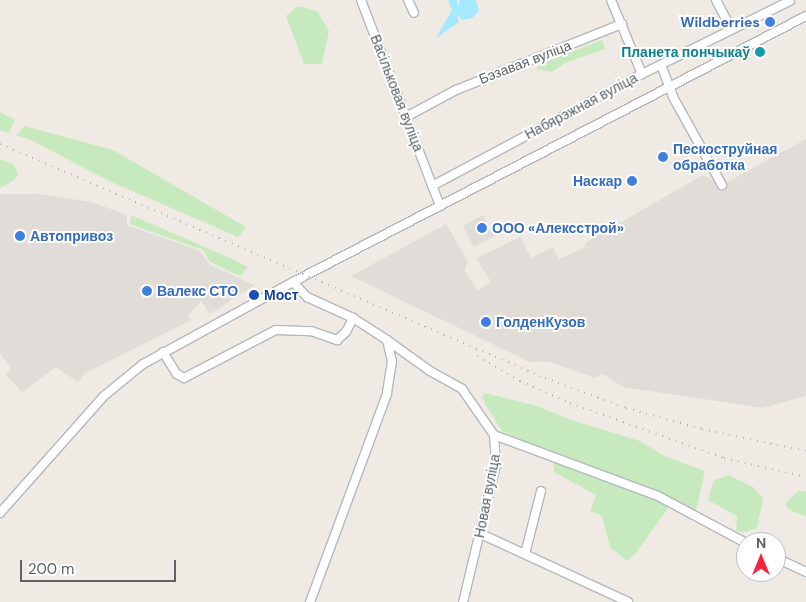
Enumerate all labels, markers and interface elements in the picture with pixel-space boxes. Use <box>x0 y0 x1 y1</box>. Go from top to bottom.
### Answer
place label: Wildberries <box>680 14 760 30</box>
marker: Wildberries <box>764 16 776 28</box>
street label: Васільковая вуліца <box>367 32 427 154</box>
street label: Бэзавая вуліца <box>476 37 574 87</box>
place label: Планета пончыкаў <box>621 44 750 60</box>
marker: Планета пончыкаў <box>754 46 766 58</box>
street label: Набярэжная вуліца <box>522 69 640 143</box>
place label: Пескоструйная обработка <box>673 141 777 174</box>
marker: Пескоструйная обработка <box>657 151 669 163</box>
place label: Наскар <box>573 173 622 189</box>
marker: Наскар <box>626 175 638 187</box>
place label: ООО «Алексстрой» <box>492 220 624 236</box>
marker: ООО «Алексстрой» <box>476 222 488 234</box>
place label: Автопривоз <box>30 228 113 244</box>
marker: Автопривоз <box>14 230 26 242</box>
place label: Валекс СТО <box>157 283 238 299</box>
marker: Валекс СТО <box>141 285 153 297</box>
place label: Мост <box>264 287 299 303</box>
marker: Мост <box>248 289 260 301</box>
place label: ГолденКузов <box>496 314 585 330</box>
marker: ГолденКузов <box>480 316 492 328</box>
street label: Новая вуліца <box>471 453 503 539</box>
north arrow <box>736 532 786 582</box>
text: N <box>756 534 766 552</box>
scale bar <box>22 550 179 582</box>
text: 200 m <box>28 559 74 579</box>

